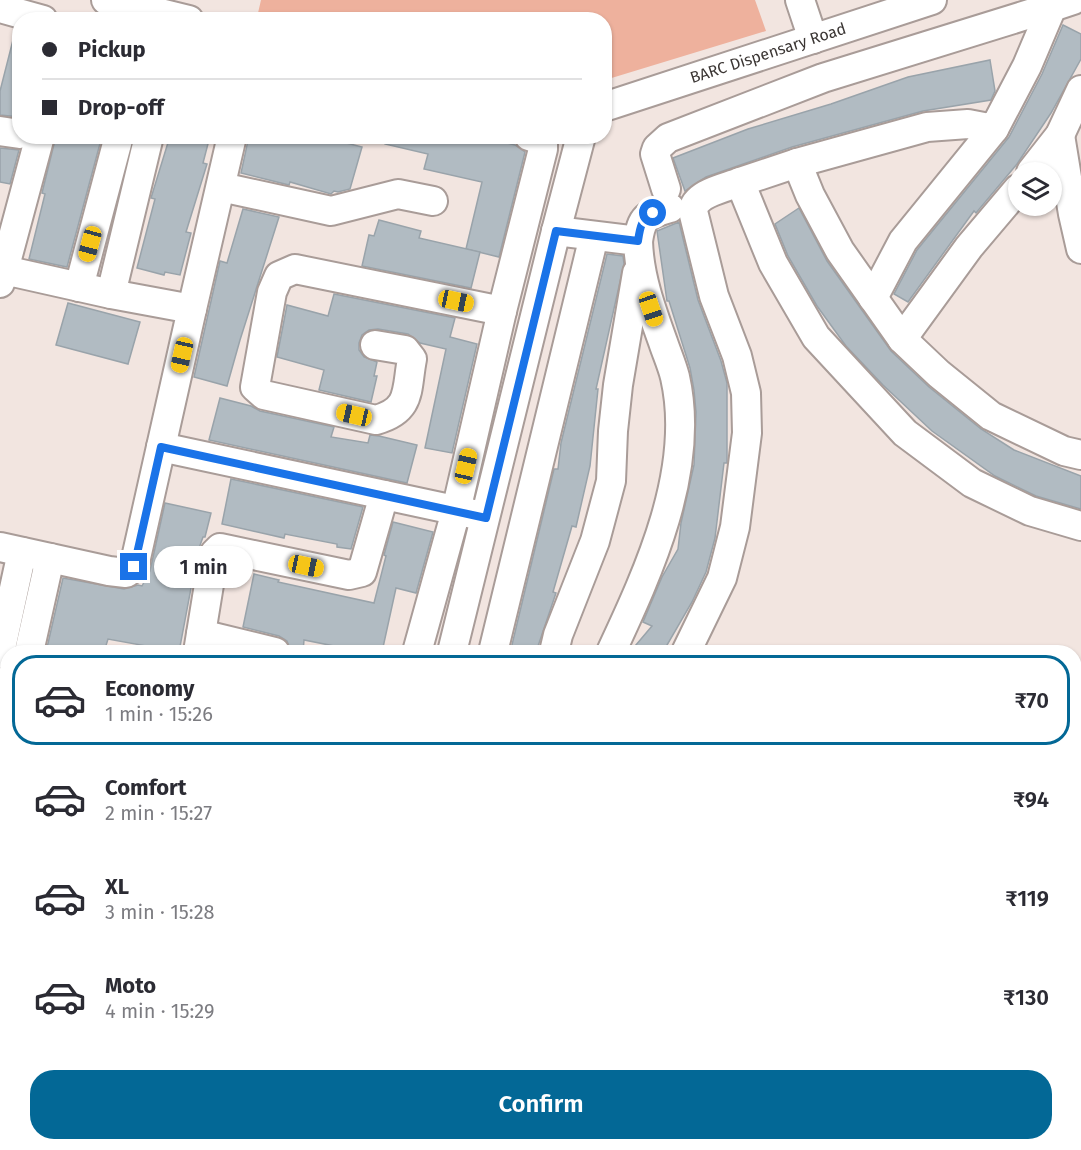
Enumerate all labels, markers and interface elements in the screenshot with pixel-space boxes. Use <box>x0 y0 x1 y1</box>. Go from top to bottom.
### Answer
street label: BARC Dispensary Road <box>688 19 848 87</box>
text: Pickup <box>78 36 146 63</box>
text: Drop-off <box>78 94 164 121</box>
map controls <box>1008 162 1062 216</box>
button: layers <box>1008 162 1062 216</box>
route start <box>639 199 666 226</box>
car <box>77 224 103 264</box>
car <box>437 288 475 314</box>
car <box>637 289 665 329</box>
car <box>169 335 195 375</box>
car <box>334 402 374 428</box>
car <box>453 446 479 486</box>
callout: 1 min <box>155 546 254 588</box>
route end <box>120 553 147 580</box>
car <box>287 553 325 579</box>
text: 1 min <box>179 555 228 579</box>
icon: car <box>33 673 87 727</box>
text: Economy <box>105 675 194 702</box>
text: ₹70 <box>1014 687 1049 714</box>
text: 1 min · 15:26 <box>105 702 213 726</box>
icon: car <box>33 772 87 826</box>
text: Comfort <box>105 774 186 801</box>
text: ₹94 <box>1013 786 1049 813</box>
text: 2 min · 15:27 <box>105 801 212 825</box>
icon: car <box>33 871 87 925</box>
text: XL <box>105 873 129 900</box>
text: ₹119 <box>1005 885 1049 912</box>
text: 3 min · 15:28 <box>105 900 215 924</box>
icon: car <box>33 970 87 1024</box>
text: Moto <box>105 972 156 999</box>
text: ₹130 <box>1003 984 1049 1011</box>
text: 4 min · 15:29 <box>105 999 215 1023</box>
button: Confirm <box>30 1070 1052 1139</box>

